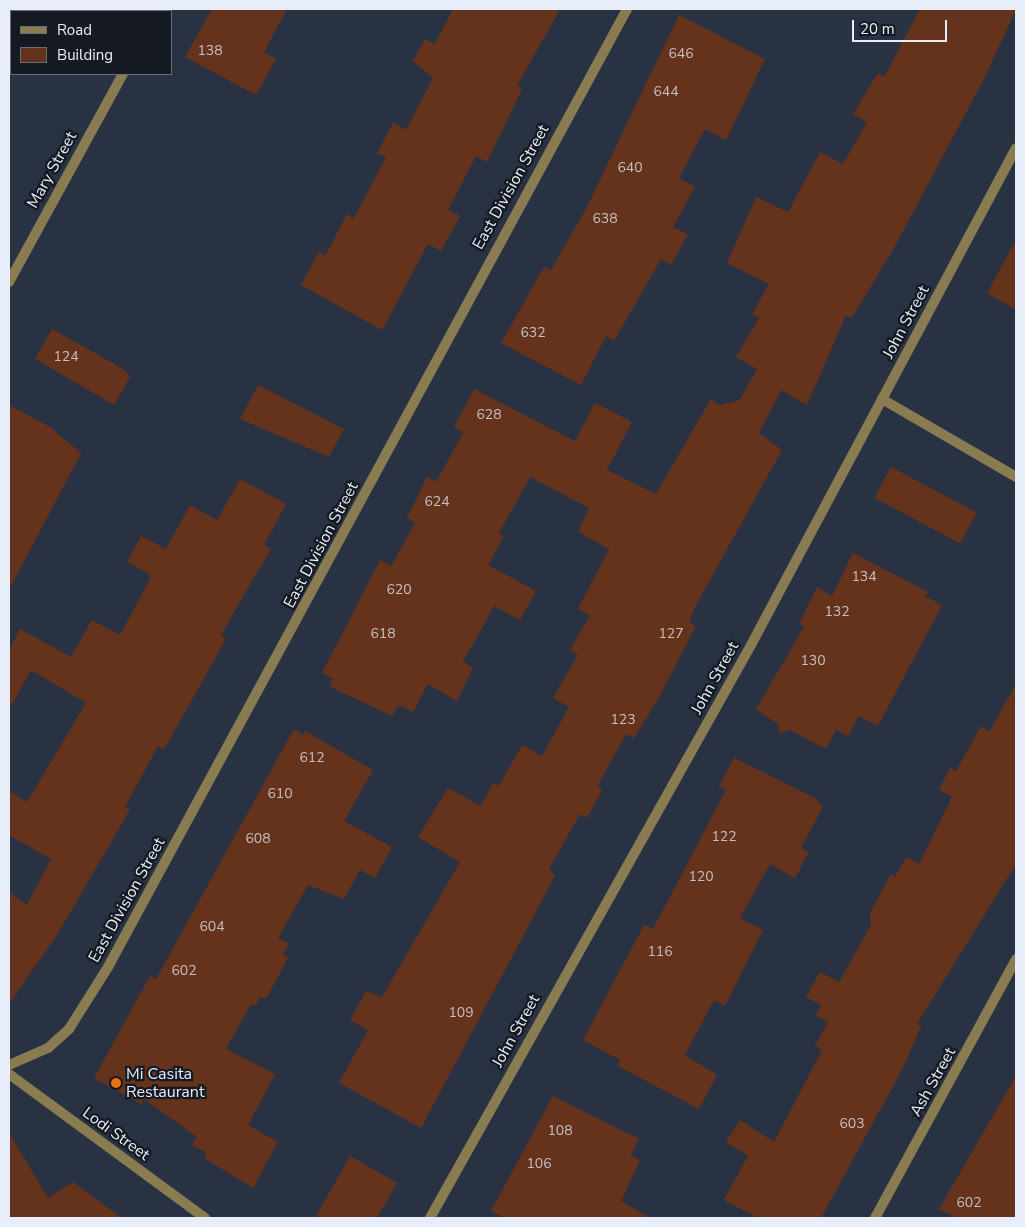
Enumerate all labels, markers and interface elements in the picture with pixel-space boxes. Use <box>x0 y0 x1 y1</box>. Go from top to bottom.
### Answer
legend <box>10 10 172 75</box>
scale bar <box>855 10 950 42</box>
text: 20 m <box>860 19 895 39</box>
text: Road <box>57 20 92 40</box>
house number: 138 <box>197 43 223 59</box>
text: Building <box>57 45 113 65</box>
house number: 646 <box>668 46 694 62</box>
house number: 644 <box>653 84 679 100</box>
street label: East Division Street <box>469 121 553 253</box>
street label: Mary Street <box>23 128 81 212</box>
house number: 640 <box>617 160 643 176</box>
house number: 638 <box>592 211 618 227</box>
street label: John Street <box>879 282 933 362</box>
house number: 632 <box>520 325 546 341</box>
house number: 124 <box>53 349 79 365</box>
house number: 628 <box>476 407 502 423</box>
street label: East Division Street <box>280 479 362 611</box>
house number: 624 <box>424 494 450 510</box>
house number: 134 <box>851 569 877 585</box>
house number: 620 <box>386 582 412 598</box>
house number: 132 <box>824 604 850 620</box>
house number: 618 <box>370 626 396 642</box>
house number: 127 <box>658 626 684 642</box>
street label: John Street <box>687 638 743 718</box>
house number: 130 <box>800 653 826 669</box>
house number: 123 <box>610 712 636 728</box>
house number: 612 <box>299 750 325 766</box>
house number: 610 <box>267 786 293 802</box>
house number: 122 <box>711 829 737 845</box>
house number: 608 <box>245 831 271 847</box>
street label: East Division Street <box>85 834 169 966</box>
house number: 120 <box>688 869 714 885</box>
house number: 604 <box>199 919 225 935</box>
house number: 116 <box>647 944 673 960</box>
house number: 602 <box>171 963 197 979</box>
street label: John Street <box>488 991 544 1071</box>
house number: 109 <box>448 1005 474 1021</box>
street label: Ash Street <box>906 1044 960 1120</box>
place label: Mi Casita Restaurant <box>126 1064 205 1102</box>
marker: Mi Casita Restaurant <box>110 1077 122 1089</box>
street label: Lodi Street <box>79 1103 153 1165</box>
house number: 603 <box>839 1116 865 1132</box>
house number: 108 <box>547 1123 573 1139</box>
house number: 106 <box>526 1156 552 1172</box>
house number: 602 <box>956 1195 982 1211</box>

